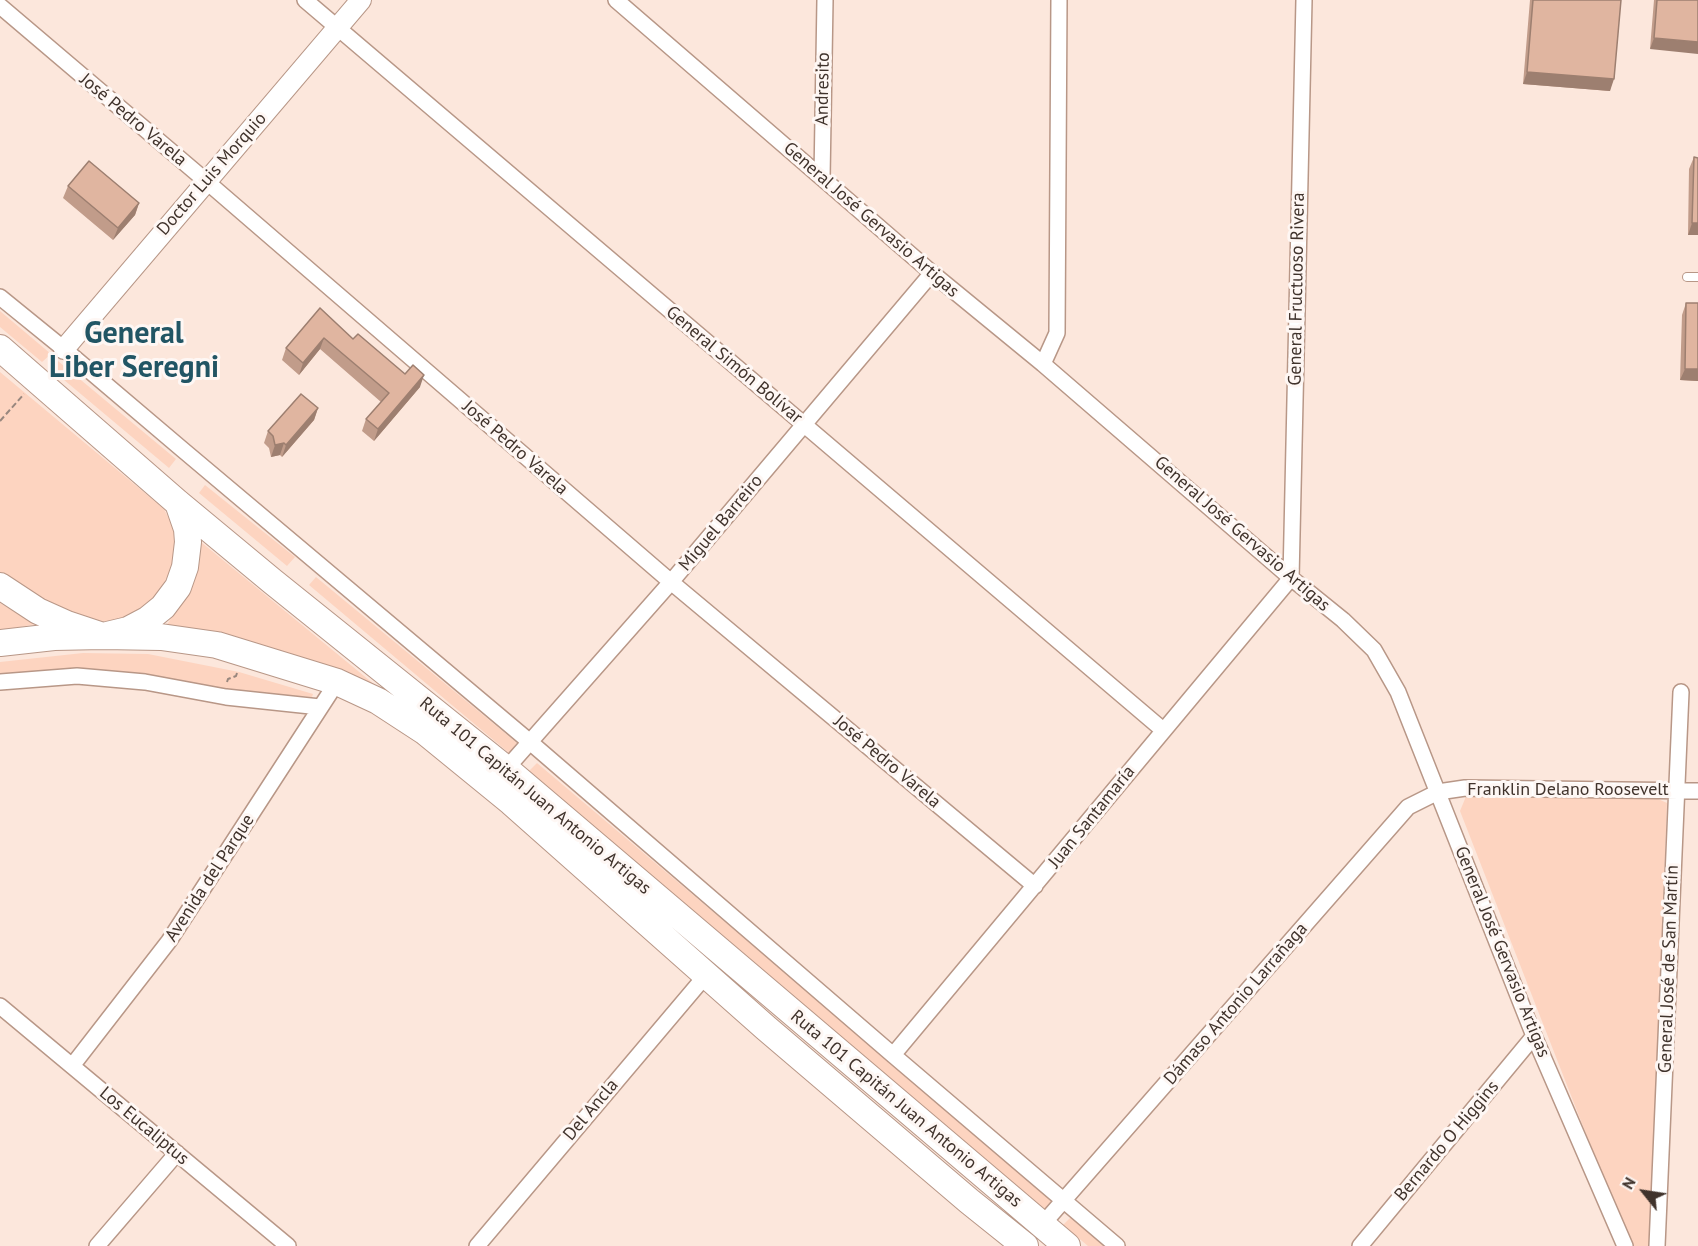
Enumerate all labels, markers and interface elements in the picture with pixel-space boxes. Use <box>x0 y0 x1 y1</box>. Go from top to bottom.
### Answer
street label: Andresito <box>812 52 834 126</box>
street label: José Pedro Varela <box>75 69 191 171</box>
street label: Doctor Luis Morquio <box>153 108 271 240</box>
street label: General José Gervasio Artigas <box>779 138 963 302</box>
street label: General Fructuoso Rivera <box>1285 192 1309 386</box>
street label: General Simón Bolívar <box>661 302 807 428</box>
district label: General Liber Seregni <box>49 316 219 386</box>
street label: José Pedro Varela <box>458 396 572 500</box>
street label: General José Gervasio Artigas <box>1150 452 1334 616</box>
street label: Miguel Barreiro <box>674 470 768 576</box>
street label: Ruta 101 Capitán Juan Antonio Artigas <box>415 693 655 899</box>
street label: José Pedro Varela <box>829 711 945 813</box>
street label: Juan Santamaría <box>1044 762 1140 872</box>
street label: Franklin Delano Roosevelt <box>1467 779 1669 801</box>
street label: Avenida del Parque <box>161 810 259 946</box>
street label: General José Gervasio Artigas <box>1450 843 1554 1061</box>
street label: General José de San Martín <box>1655 865 1683 1073</box>
street label: Dámaso Antonio Larrañaga <box>1160 919 1312 1089</box>
street label: Ruta 101 Capitán Juan Antonio Artigas <box>786 1006 1026 1212</box>
street label: Del Ancla <box>559 1075 623 1145</box>
street label: Bernardo O Higgins <box>1390 1076 1504 1206</box>
street label: Los Eucaliptus <box>95 1082 193 1170</box>
north arrow <box>1614 1162 1674 1222</box>
text: N <box>1617 1173 1640 1193</box>

